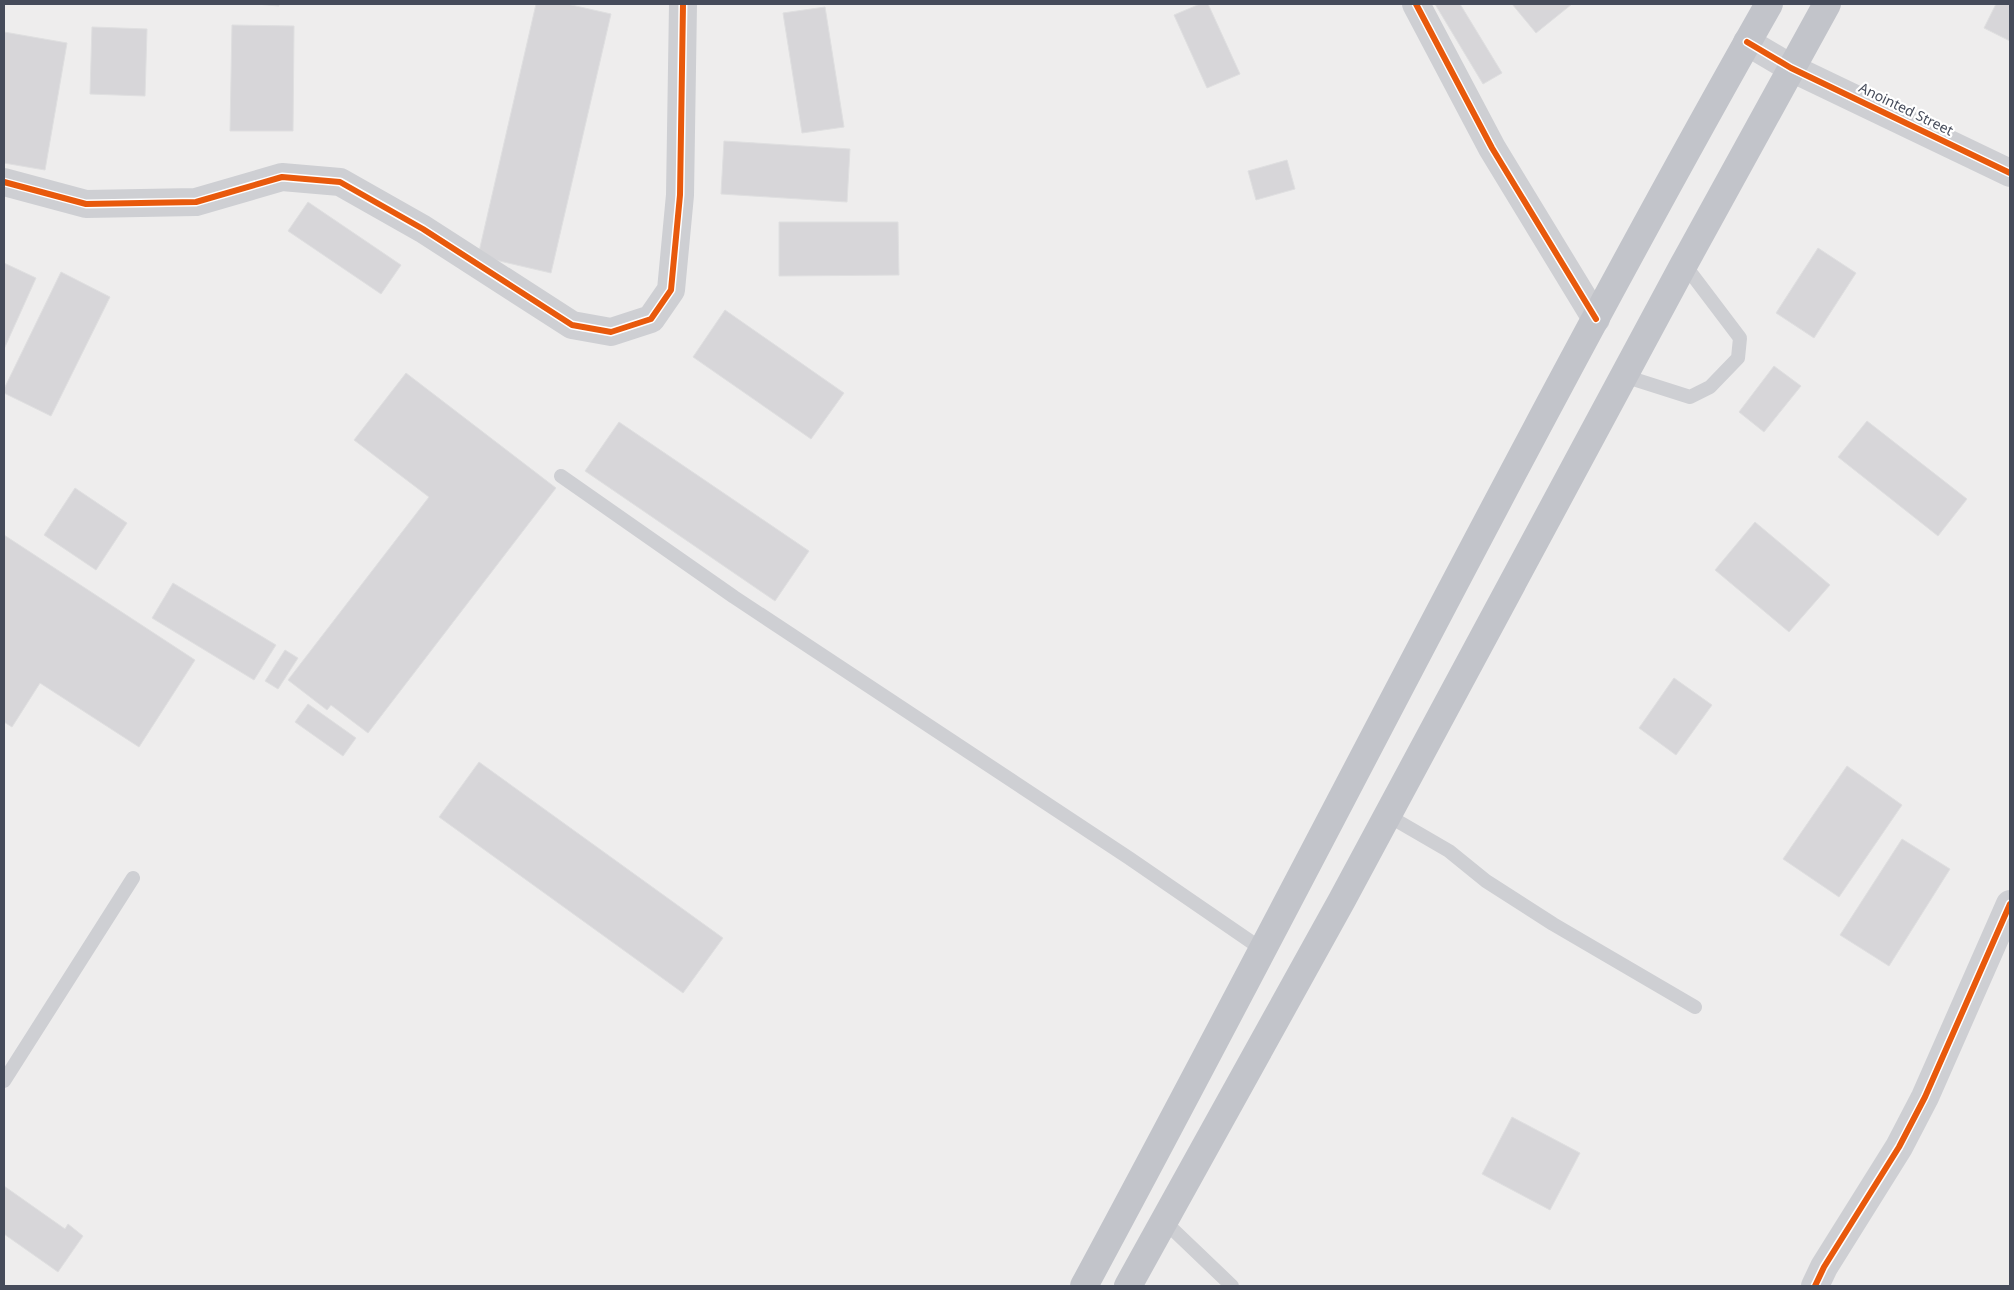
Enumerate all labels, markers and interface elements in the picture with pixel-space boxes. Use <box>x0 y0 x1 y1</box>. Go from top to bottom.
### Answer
street label: Anointed Street <box>1856 78 1957 140</box>

